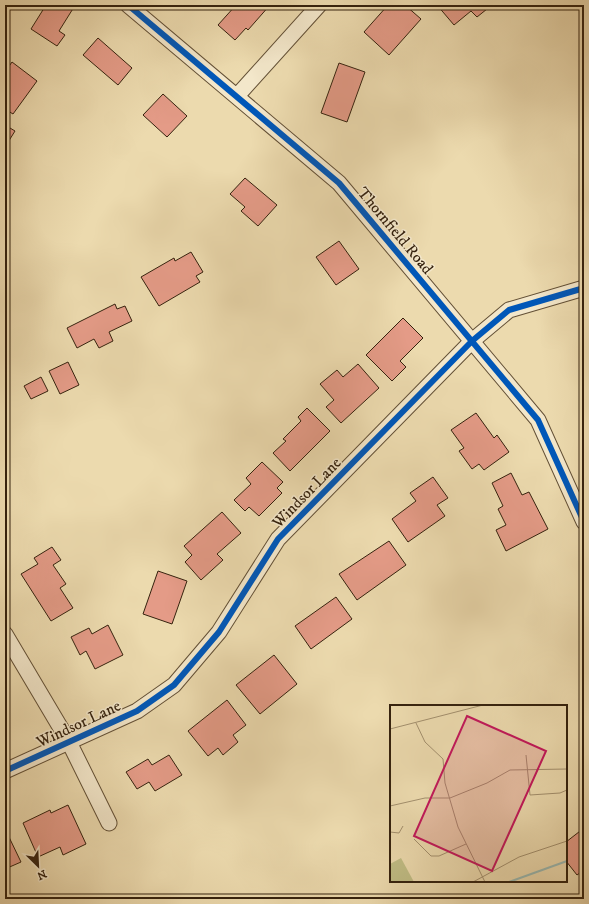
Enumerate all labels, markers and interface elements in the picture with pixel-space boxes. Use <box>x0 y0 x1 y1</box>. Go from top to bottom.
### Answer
street label: Thornfield Road <box>353 183 437 278</box>
street label: Windsor Lane <box>267 453 346 533</box>
street label: Windsor Lane <box>32 696 124 753</box>
inset map <box>390 705 567 882</box>
north arrow <box>18 846 58 886</box>
text: N <box>35 866 49 882</box>

